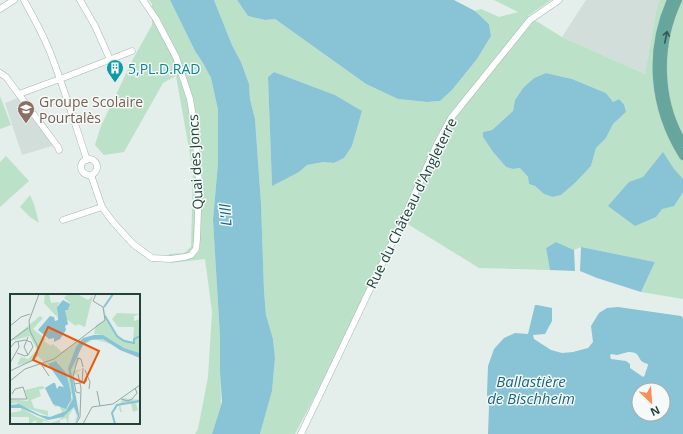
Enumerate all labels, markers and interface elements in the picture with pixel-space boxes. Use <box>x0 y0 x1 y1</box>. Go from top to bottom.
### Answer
one-way arrow <box>663 31 671 44</box>
building icon: 5,PL.D.RAD <box>105 58 125 83</box>
place label: 5,PL.D.RAD <box>128 59 201 78</box>
place label: Groupe Scolaire Pourtalès <box>39 92 143 127</box>
school or university icon: Groupe Scolaire Pourtalès <box>16 99 36 124</box>
street label: Quai des Joncs <box>183 114 207 210</box>
street label: Rue du Château d'Angleterre <box>361 114 461 292</box>
water label: L'Ill <box>214 202 236 227</box>
inset map <box>10 294 140 424</box>
water label: Ballastière de Bischheim <box>487 371 575 408</box>
north arrow <box>631 382 671 422</box>
text: N <box>648 403 663 420</box>

